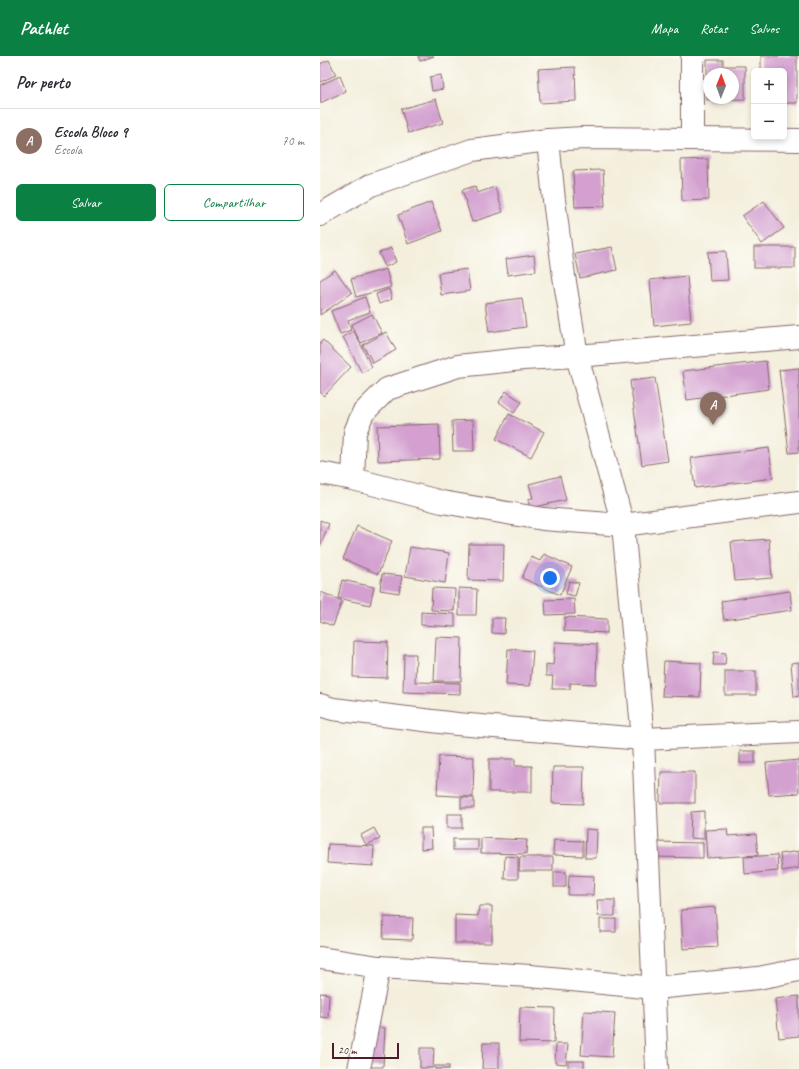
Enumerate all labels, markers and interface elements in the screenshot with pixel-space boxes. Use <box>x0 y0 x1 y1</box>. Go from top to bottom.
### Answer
text: Pathlet <box>20 16 68 40</box>
text: Mapa <box>651 20 678 37</box>
text: Rotas <box>700 20 728 37</box>
text: Salvos <box>750 20 779 37</box>
north arrow <box>703 68 739 104</box>
map controls <box>751 68 787 140</box>
button: + <box>751 68 787 104</box>
text: Por perto <box>16 72 70 93</box>
button: − <box>751 104 787 140</box>
text: Escola Bloco 9 <box>54 123 128 142</box>
text: A <box>26 133 32 149</box>
text: 70 m <box>282 133 304 149</box>
text: Escola <box>54 142 82 158</box>
button: Salvar <box>16 184 156 221</box>
button: Compartilhar <box>164 184 304 221</box>
pin: A <box>700 392 726 425</box>
your location <box>540 568 560 588</box>
scale bar <box>332 1041 399 1060</box>
text: 20 m <box>338 1043 357 1057</box>

